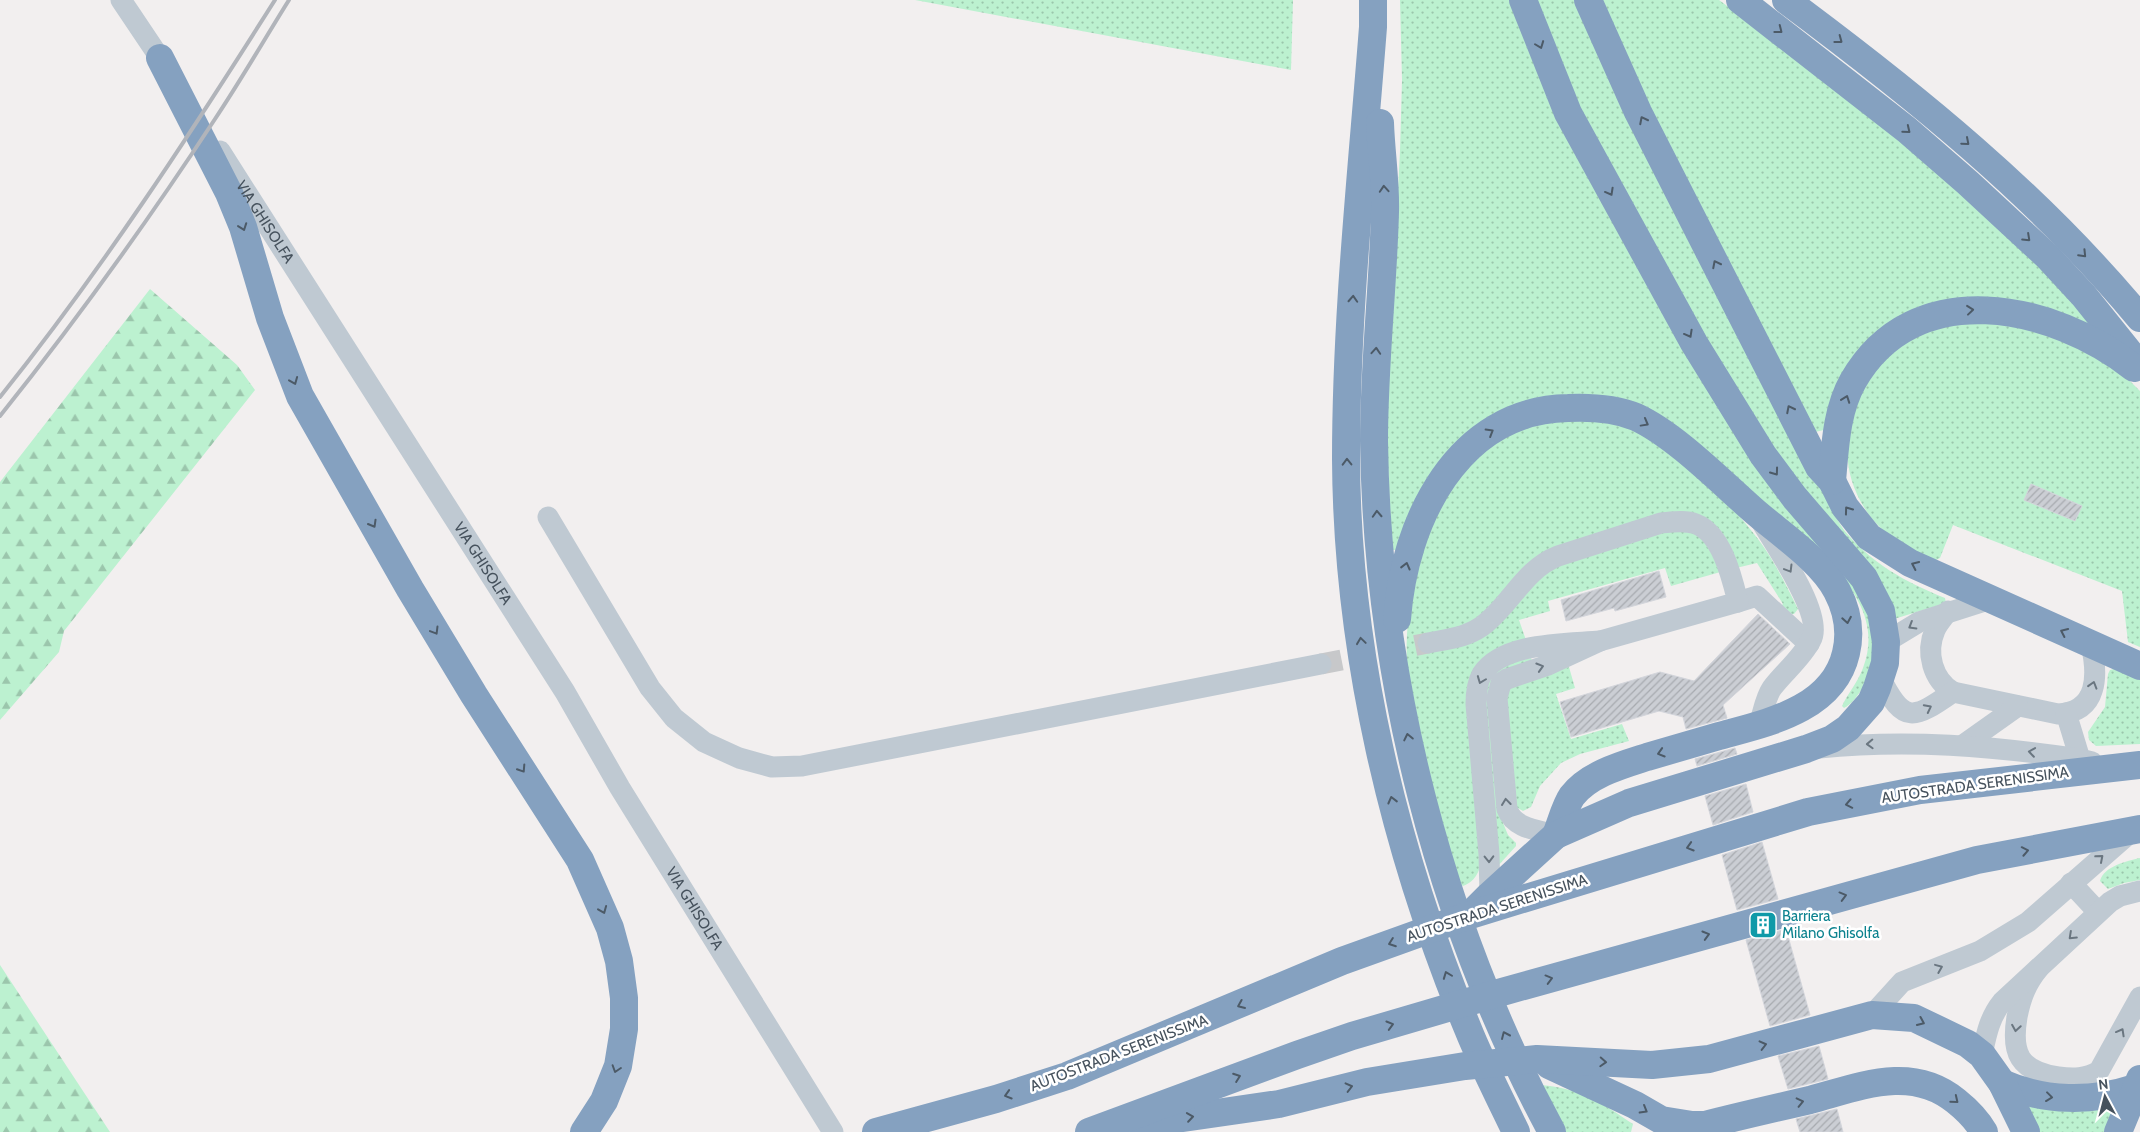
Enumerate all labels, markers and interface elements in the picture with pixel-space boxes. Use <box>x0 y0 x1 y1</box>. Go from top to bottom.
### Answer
one-way arrow <box>1773 24 1782 33</box>
one-way arrow <box>1833 34 1842 42</box>
one-way arrow <box>1535 41 1545 49</box>
one-way arrow <box>1639 116 1649 125</box>
one-way arrow <box>1901 124 1910 133</box>
one-way arrow <box>1960 136 1969 145</box>
street label: VIA GHISOLFA <box>232 177 299 267</box>
one-way arrow <box>1378 185 1389 193</box>
one-way arrow <box>1604 187 1614 196</box>
one-way arrow <box>237 223 247 231</box>
one-way arrow <box>2022 232 2031 241</box>
one-way arrow <box>2077 248 2086 257</box>
one-way arrow <box>1712 261 1722 270</box>
one-way arrow <box>1347 295 1358 303</box>
one-way arrow <box>1967 305 1975 316</box>
one-way arrow <box>1683 329 1693 338</box>
one-way arrow <box>1371 347 1382 355</box>
one-way arrow <box>288 377 298 385</box>
one-way arrow <box>1840 395 1850 404</box>
one-way arrow <box>1786 406 1796 415</box>
one-way arrow <box>1640 416 1649 426</box>
one-way arrow <box>1484 428 1493 438</box>
one-way arrow <box>1341 457 1352 465</box>
one-way arrow <box>1770 466 1778 475</box>
one-way arrow <box>1845 506 1854 516</box>
one-way arrow <box>1372 509 1383 517</box>
one-way arrow <box>366 518 376 527</box>
street label: VIA GHISOLFA <box>450 519 516 609</box>
one-way arrow <box>1400 561 1411 570</box>
one-way arrow <box>1911 561 1920 572</box>
one-way arrow <box>1783 563 1793 572</box>
one-way arrow <box>1841 615 1851 624</box>
one-way arrow <box>1909 619 1918 629</box>
one-way arrow <box>429 626 439 635</box>
one-way arrow <box>2060 627 2069 638</box>
one-way arrow <box>1357 637 1367 645</box>
one-way arrow <box>1535 663 1544 673</box>
one-way arrow <box>1476 675 1487 684</box>
one-way arrow <box>2088 681 2098 689</box>
one-way arrow <box>1923 704 1932 714</box>
one-way arrow <box>1403 733 1414 742</box>
one-way arrow <box>1866 739 1874 750</box>
one-way arrow <box>1657 747 1666 757</box>
one-way arrow <box>2028 747 2036 758</box>
street label: AUTOSTRADA SERENISSIMA <box>1880 763 2071 807</box>
one-way arrow <box>516 764 526 773</box>
one-way arrow <box>1388 797 1398 805</box>
one-way arrow <box>1501 798 1512 806</box>
one-way arrow <box>1845 798 1854 809</box>
one-way arrow <box>1686 842 1695 852</box>
one-way arrow <box>2021 846 2029 857</box>
one-way arrow <box>1484 855 1494 863</box>
one-way arrow <box>2095 855 2104 864</box>
street label: VIA GHISOLFA <box>662 864 727 954</box>
street label: AUTOSTRADA SERENISSIMA <box>1404 870 1590 946</box>
one-way arrow <box>1839 892 1847 902</box>
one-way arrow <box>597 905 608 914</box>
place label: Barriera Milano Ghisolfa <box>1782 907 1880 942</box>
building icon: Barriera Milano Ghisolfa <box>1748 910 1778 940</box>
one-way arrow <box>1701 930 1709 940</box>
one-way arrow <box>2069 930 2078 939</box>
one-way arrow <box>1388 938 1396 948</box>
one-way arrow <box>1934 963 1942 973</box>
one-way arrow <box>1443 971 1453 980</box>
one-way arrow <box>1545 975 1553 985</box>
one-way arrow <box>1237 998 1246 1009</box>
street label: AUTOSTRADA SERENISSIMA <box>1028 1010 1211 1095</box>
one-way arrow <box>1916 1015 1925 1026</box>
one-way arrow <box>1386 1020 1394 1030</box>
one-way arrow <box>2011 1024 2021 1033</box>
one-way arrow <box>2115 1028 2125 1037</box>
one-way arrow <box>1501 1031 1512 1040</box>
one-way arrow <box>1759 1040 1768 1051</box>
one-way arrow <box>1599 1057 1607 1068</box>
one-way arrow <box>612 1064 622 1072</box>
north arrow <box>2080 1072 2130 1122</box>
one-way arrow <box>1232 1073 1240 1083</box>
text: N <box>2097 1075 2109 1094</box>
one-way arrow <box>1345 1082 1353 1092</box>
one-way arrow <box>1004 1089 1013 1099</box>
one-way arrow <box>2045 1091 2053 1102</box>
one-way arrow <box>1949 1095 1958 1103</box>
one-way arrow <box>1796 1097 1805 1108</box>
one-way arrow <box>1638 1104 1647 1114</box>
one-way arrow <box>1185 1113 1194 1123</box>

